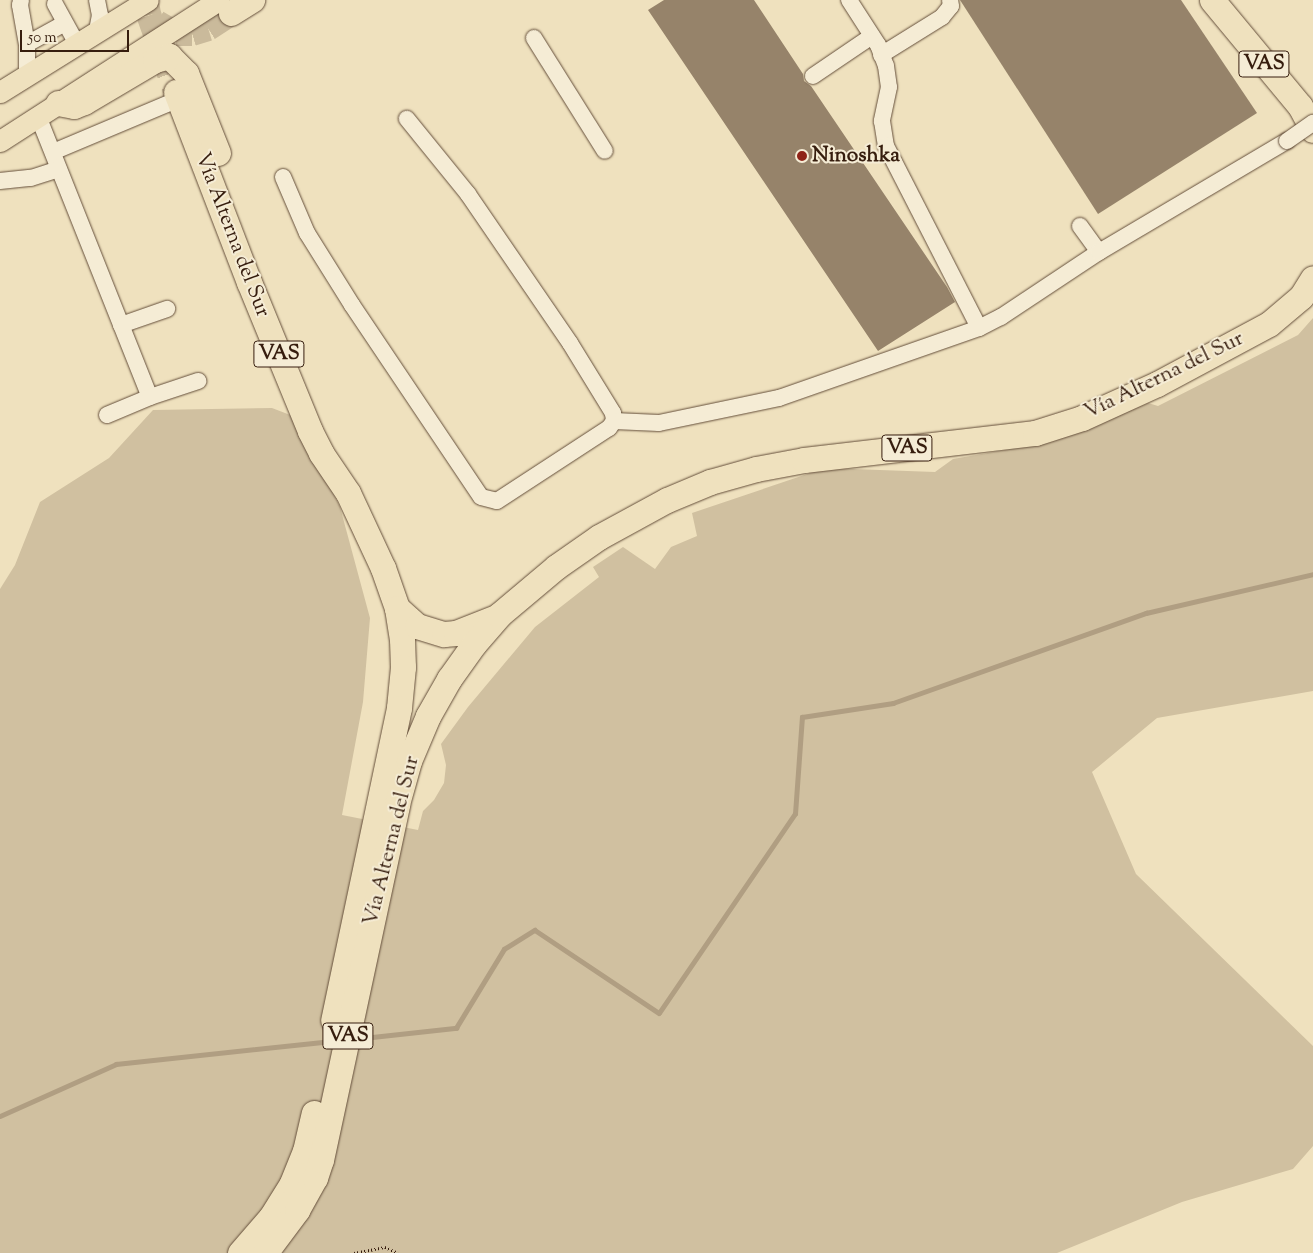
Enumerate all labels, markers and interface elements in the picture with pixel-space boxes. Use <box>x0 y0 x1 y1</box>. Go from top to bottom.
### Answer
scale bar <box>22 20 131 52</box>
text: 50 m <box>28 28 57 49</box>
road number: VAS <box>1238 46 1290 82</box>
place label: Ninoshka <box>812 143 900 169</box>
street label: Vía Alterna del Sur <box>189 149 275 321</box>
marker: Ninoshka <box>796 150 808 162</box>
street label: Vía Alterna del Sur <box>1080 327 1248 425</box>
road number: VAS <box>253 336 305 372</box>
road number: VAS <box>881 430 933 466</box>
street label: Vía Alterna del Sur <box>359 753 425 929</box>
road number: VAS <box>322 1018 374 1054</box>

